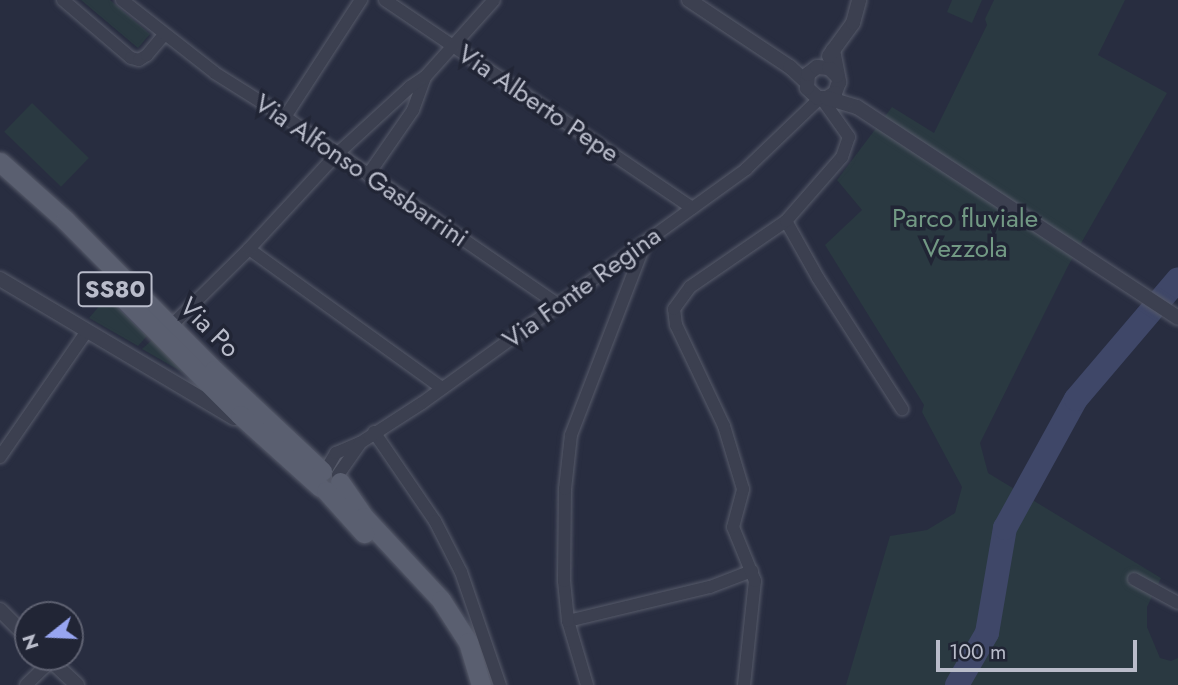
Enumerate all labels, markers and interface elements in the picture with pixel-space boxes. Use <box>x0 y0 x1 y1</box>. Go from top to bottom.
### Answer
street label: Via Alberto Pepe <box>451 39 625 169</box>
street label: Via Alfonso Gasbarrini <box>248 88 474 254</box>
park label: Parco fluviale Vezzola <box>892 203 1038 264</box>
street label: Via Fonte Regina <box>497 220 667 356</box>
road number: SS80 <box>76 268 154 310</box>
street label: Via Po <box>173 292 245 364</box>
north arrow <box>14 601 84 671</box>
scale bar <box>940 626 1141 670</box>
text: N <box>15 631 46 653</box>
text: 100 m <box>949 637 1006 667</box>

